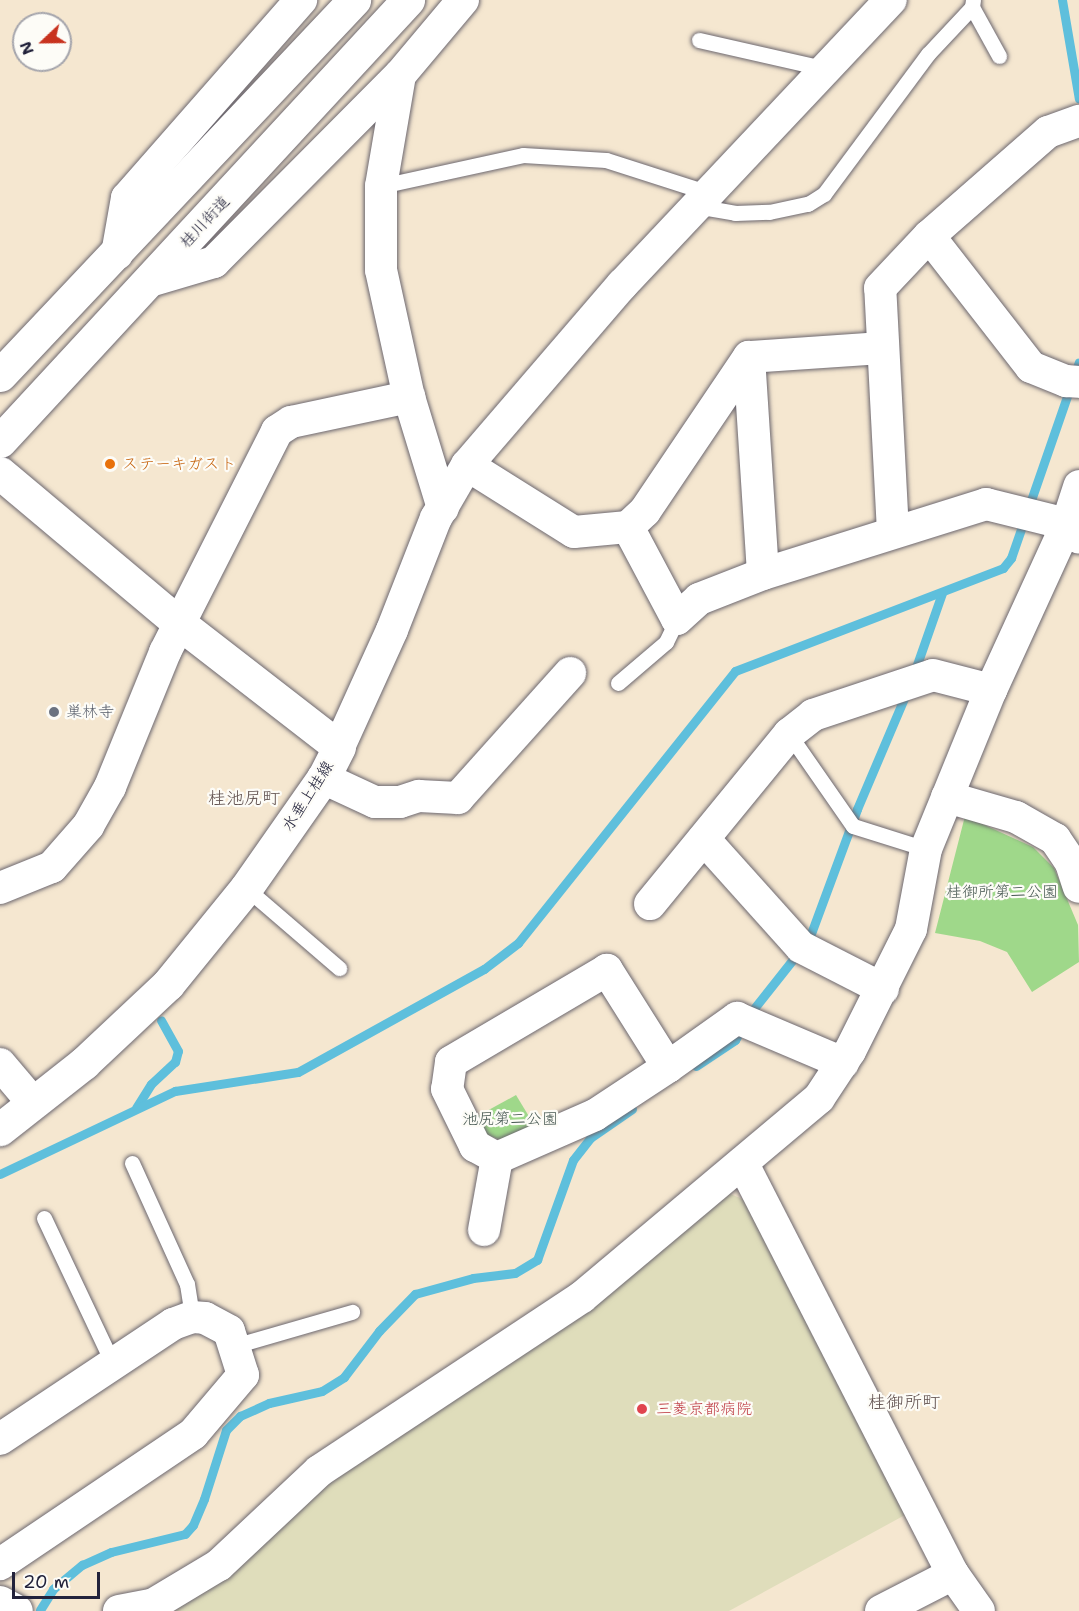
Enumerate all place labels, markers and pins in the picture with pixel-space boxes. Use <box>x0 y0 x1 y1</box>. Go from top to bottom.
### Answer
place label: ステーキガスト <box>122 454 234 474</box>
marker: ステーキガスト <box>103 457 117 471</box>
place label: 巣林寺 <box>66 702 114 722</box>
marker: 巣林寺 <box>47 705 61 719</box>
place label: 三菱京都病院 <box>656 1399 752 1419</box>
marker: 三菱京都病院 <box>633 1400 651 1418</box>

